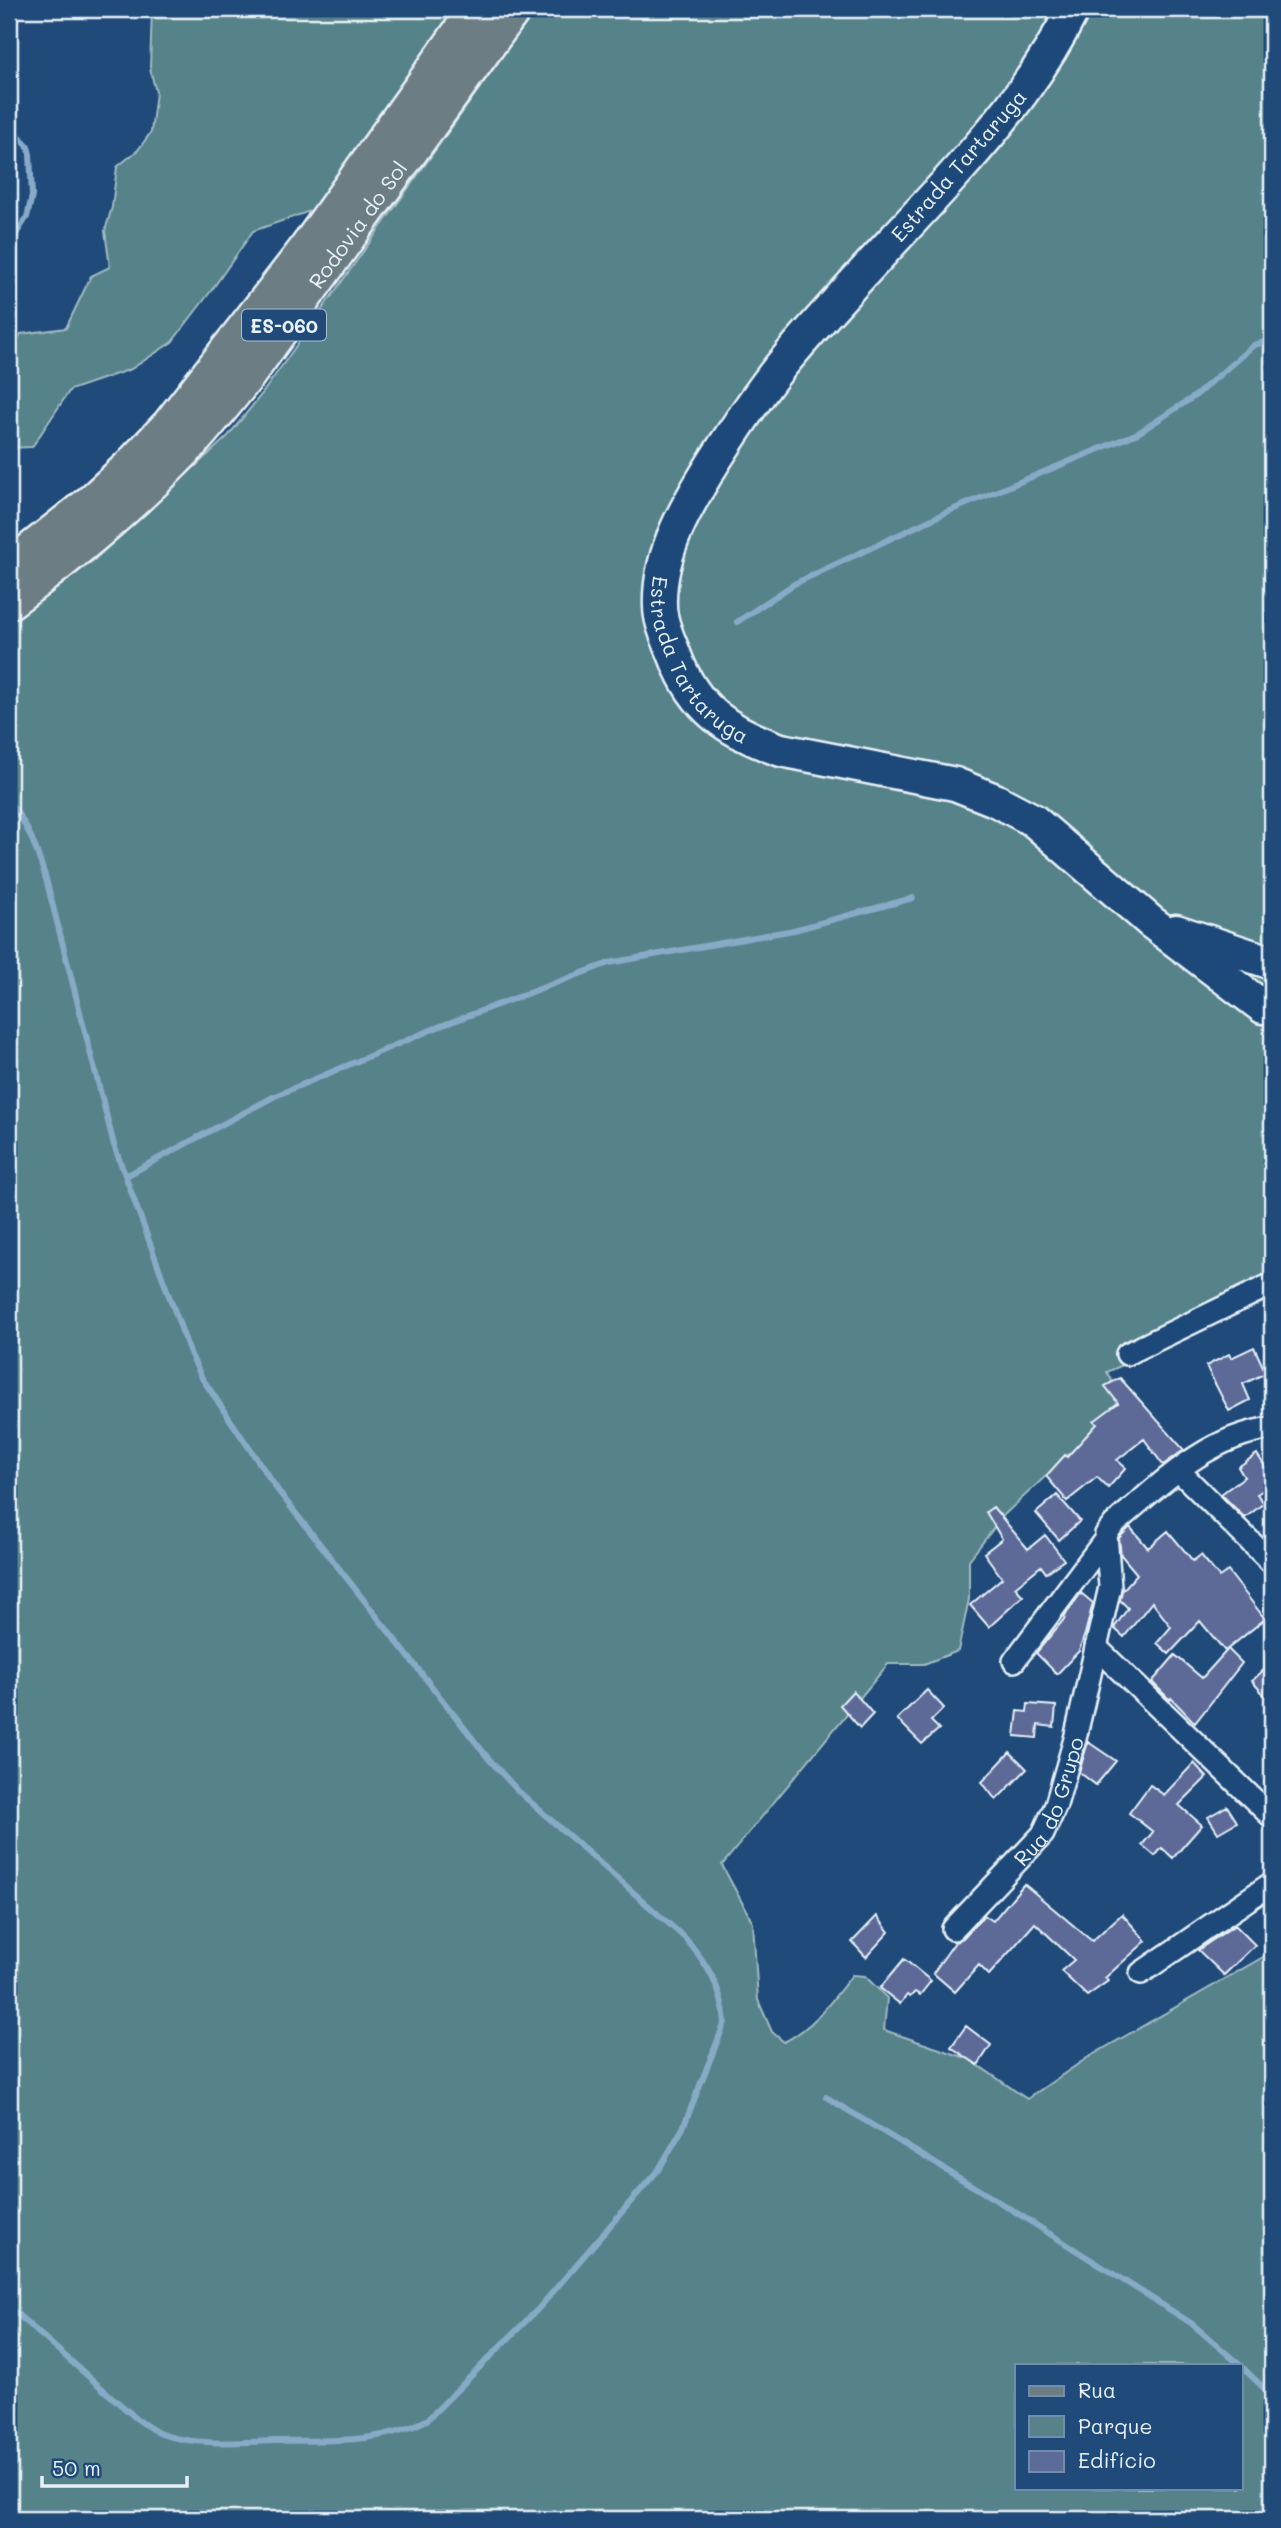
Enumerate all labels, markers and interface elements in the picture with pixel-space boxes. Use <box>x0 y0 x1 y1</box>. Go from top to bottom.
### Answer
street label: Estrada Tartaruga <box>884 83 1032 247</box>
street label: Rodovia do Sol <box>301 155 412 293</box>
road number: ES-060 <box>242 310 326 340</box>
street label: Estrada Tartaruga <box>646 575 754 748</box>
street label: Rua do Grupo <box>1007 1733 1088 1871</box>
legend <box>1015 2364 1242 2490</box>
text: Rua <box>1078 2376 1116 2403</box>
text: Parque <box>1078 2412 1152 2439</box>
scale bar <box>42 2444 187 2488</box>
text: Edifício <box>1078 2446 1156 2473</box>
text: 50 m <box>52 2454 101 2481</box>

